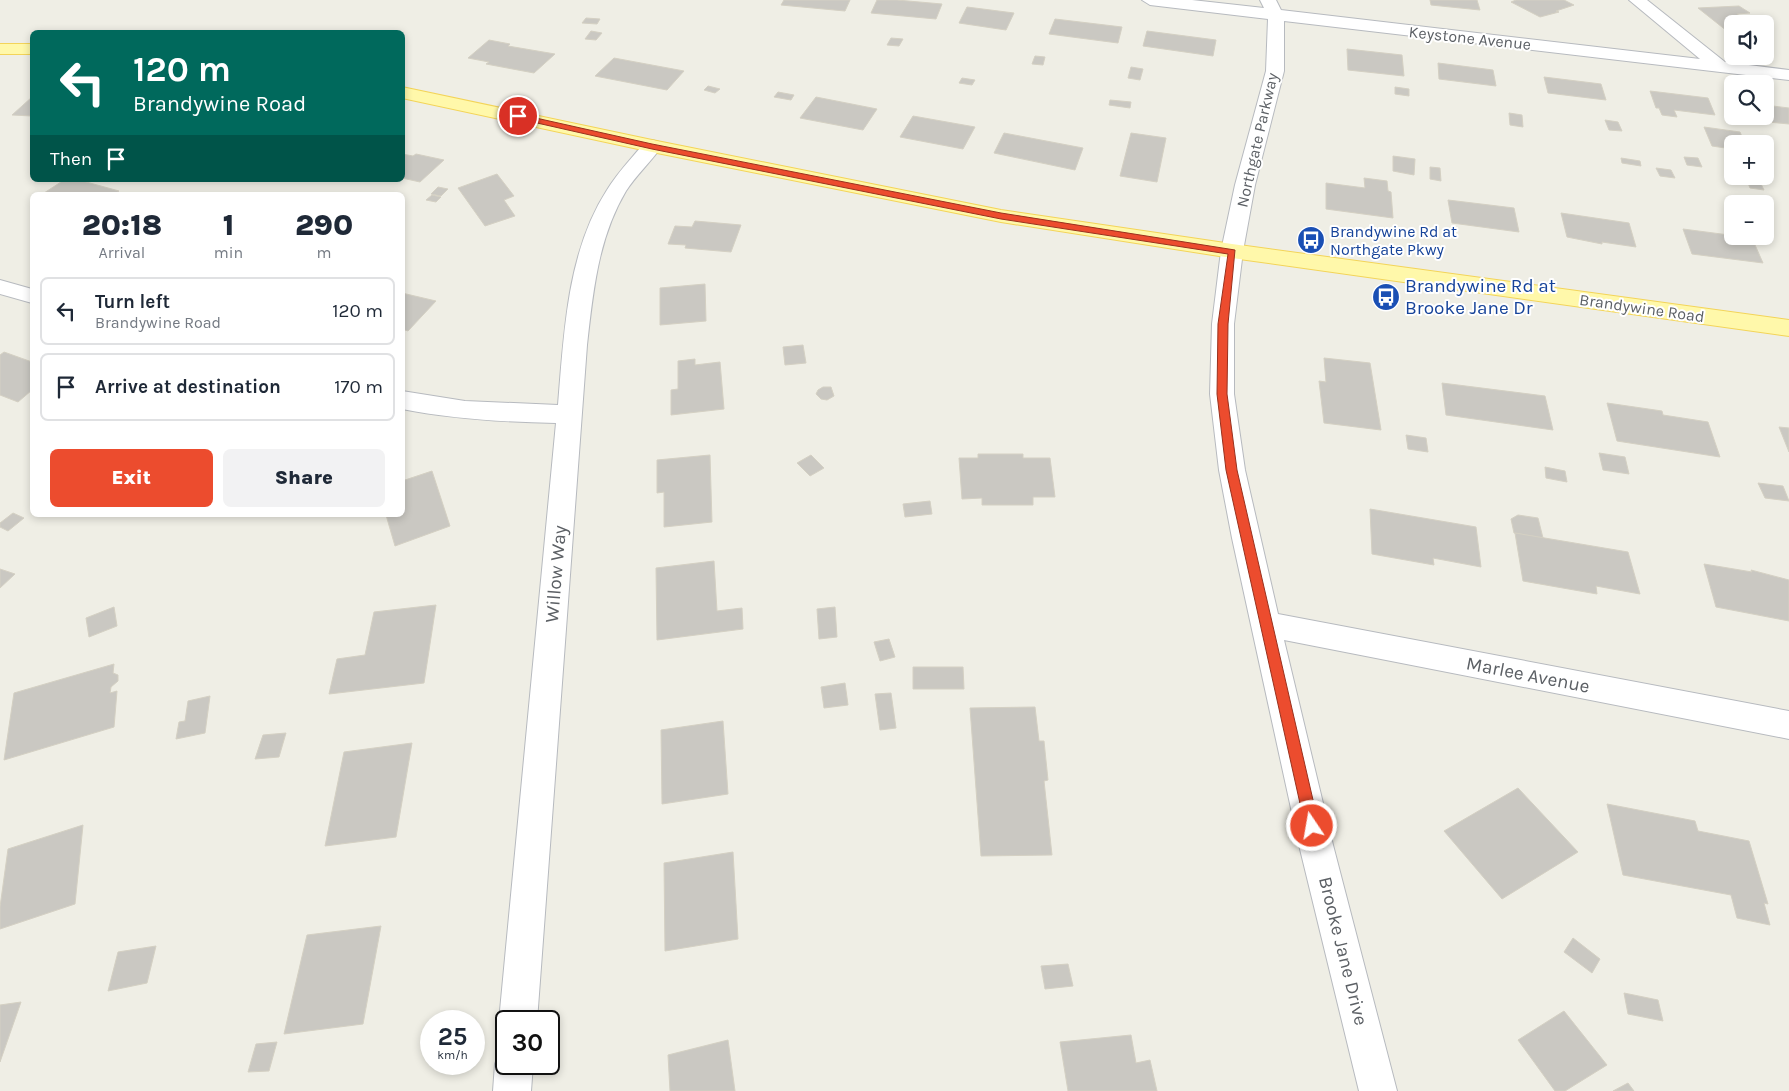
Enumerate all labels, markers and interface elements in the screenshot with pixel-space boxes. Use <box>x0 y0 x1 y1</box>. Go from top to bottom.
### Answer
map controls <box>1724 15 1774 245</box>
button: sound <box>1724 15 1774 65</box>
street label: Keystone Avenue <box>1408 22 1532 54</box>
text: 120 m <box>133 49 231 90</box>
icon: left <box>50 50 115 115</box>
street label: Northgate Parkway <box>1232 70 1282 209</box>
button: search <box>1724 75 1774 125</box>
text: Brandywine Road <box>133 91 306 117</box>
pin <box>497 95 539 137</box>
icon: arrive <box>504 102 532 130</box>
button: + <box>1724 135 1774 185</box>
icon: arrive <box>102 145 130 173</box>
text: Then <box>50 148 92 170</box>
button: − <box>1724 195 1774 245</box>
text: 20:18 <box>82 207 162 243</box>
text: 1 <box>223 207 234 243</box>
text: 290 <box>295 207 353 243</box>
place label: Brandywine Rd at Northgate Pkwy <box>1330 222 1457 259</box>
bus stop icon: Brandywine Rd at Northgate Pkwy <box>1296 225 1326 255</box>
text: Arrival <box>98 243 145 262</box>
text: min <box>214 243 243 262</box>
text: m <box>317 243 332 262</box>
place label: Brandywine Rd at Brooke Jane Dr <box>1405 275 1556 319</box>
bus stop icon: Brandywine Rd at Brooke Jane Dr <box>1371 282 1401 312</box>
street label: Brandywine Road <box>1578 290 1706 326</box>
text: Turn left <box>95 291 170 313</box>
icon: left <box>52 297 80 325</box>
text: 120 m <box>332 300 383 322</box>
text: Brandywine Road <box>95 313 221 332</box>
icon: arrive <box>52 373 80 401</box>
text: Arrive at destination <box>95 376 281 398</box>
text: 170 m <box>334 376 383 398</box>
button: Exit <box>50 449 213 507</box>
button: Share <box>223 449 385 507</box>
street label: Willow Way <box>541 524 571 624</box>
street label: Marlee Avenue <box>1464 652 1592 698</box>
position arrow <box>1285 799 1337 851</box>
street label: Brooke Jane Drive <box>1314 874 1372 1028</box>
speed limit sign: 30 <box>495 1010 560 1075</box>
text: 25 <box>438 1022 467 1051</box>
text: km/h <box>437 1048 468 1062</box>

